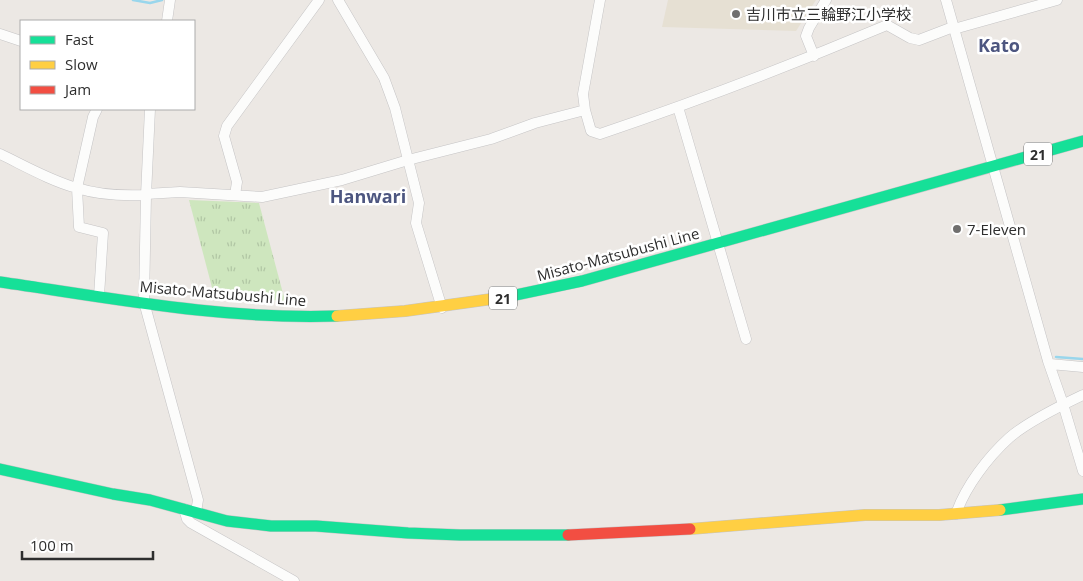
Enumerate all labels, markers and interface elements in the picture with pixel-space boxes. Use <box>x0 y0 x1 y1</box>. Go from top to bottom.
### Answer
place label: 吉川市立三輪野江小学校 <box>746 4 911 24</box>
marker: 吉川市立三輪野江小学校 <box>730 8 742 20</box>
legend <box>20 20 195 110</box>
text: Fast <box>65 29 94 49</box>
district label: Kato <box>978 33 1020 57</box>
text: Slow <box>65 54 98 74</box>
text: Jam <box>63 79 91 99</box>
road number: 21 <box>1024 142 1052 166</box>
district label: Hanwari <box>330 184 406 208</box>
place label: 7-Eleven <box>967 219 1026 239</box>
street label: Misato-Matsubushi Line <box>535 223 701 285</box>
marker: 7-Eleven <box>951 223 963 235</box>
street label: Misato-Matsubushi Line <box>139 276 307 310</box>
road number: 21 <box>489 286 517 310</box>
scale bar <box>22 528 154 560</box>
text: 100 m <box>30 535 74 555</box>

